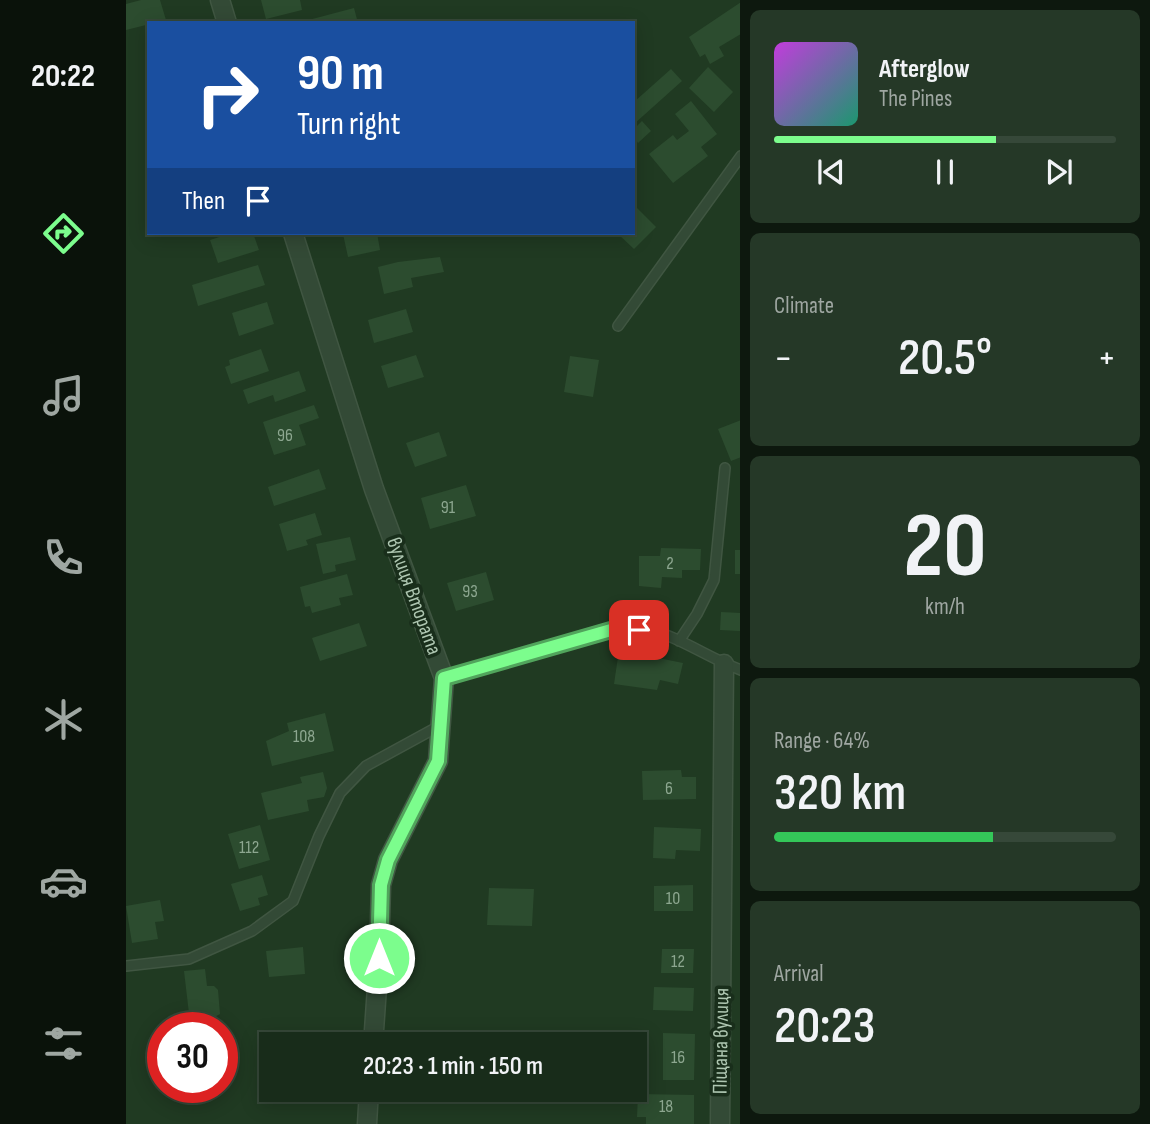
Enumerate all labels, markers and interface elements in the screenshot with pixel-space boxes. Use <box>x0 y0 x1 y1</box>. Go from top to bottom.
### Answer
text: 90 m <box>297 45 384 104</box>
icon: right <box>182 49 273 140</box>
text: Afterglow <box>879 54 970 85</box>
text: 20:22 <box>31 57 95 96</box>
text: The Pines <box>879 85 952 113</box>
text: Turn right <box>297 105 401 144</box>
icon: previous <box>812 153 850 191</box>
icon: pause <box>926 153 964 191</box>
icon: next <box>1040 153 1078 191</box>
icon: arrive <box>239 182 277 220</box>
text: Then <box>182 186 225 217</box>
icon: directions <box>39 209 88 258</box>
text: Climate <box>774 292 834 320</box>
text: 20.5° <box>898 327 992 390</box>
text: − <box>774 336 793 381</box>
text: + <box>1097 336 1116 381</box>
icon: music <box>39 371 88 420</box>
house number: 96 <box>277 425 293 446</box>
text: 20 <box>903 493 987 602</box>
house number: 91 <box>441 497 456 518</box>
icon: phone <box>39 533 88 582</box>
street label: вулиця Втората <box>381 534 447 658</box>
house number: 2 <box>666 553 674 574</box>
house number: 93 <box>462 581 478 602</box>
text: km/h <box>925 593 965 621</box>
pin <box>609 600 669 660</box>
icon: arrive <box>620 611 658 649</box>
icon: climate <box>39 695 88 744</box>
house number: 108 <box>293 726 315 747</box>
text: Range · 64% <box>774 727 870 755</box>
text: 320 km <box>774 762 906 825</box>
house number: 6 <box>665 778 673 799</box>
house number: 112 <box>239 837 259 858</box>
icon: car <box>39 857 88 906</box>
house number: 10 <box>666 888 680 909</box>
position arrow <box>342 921 416 995</box>
house number: 12 <box>671 951 685 972</box>
text: Arrival <box>774 960 823 988</box>
street label: Піщана вулиця <box>708 988 734 1094</box>
text: 20:23 <box>774 995 875 1058</box>
speed limit sign: 30 <box>147 1012 238 1103</box>
icon: filters <box>39 1019 88 1068</box>
house number: 16 <box>671 1047 685 1068</box>
text: 20:23 · 1 min · 150 m <box>363 1051 543 1082</box>
house number: 18 <box>659 1096 673 1117</box>

